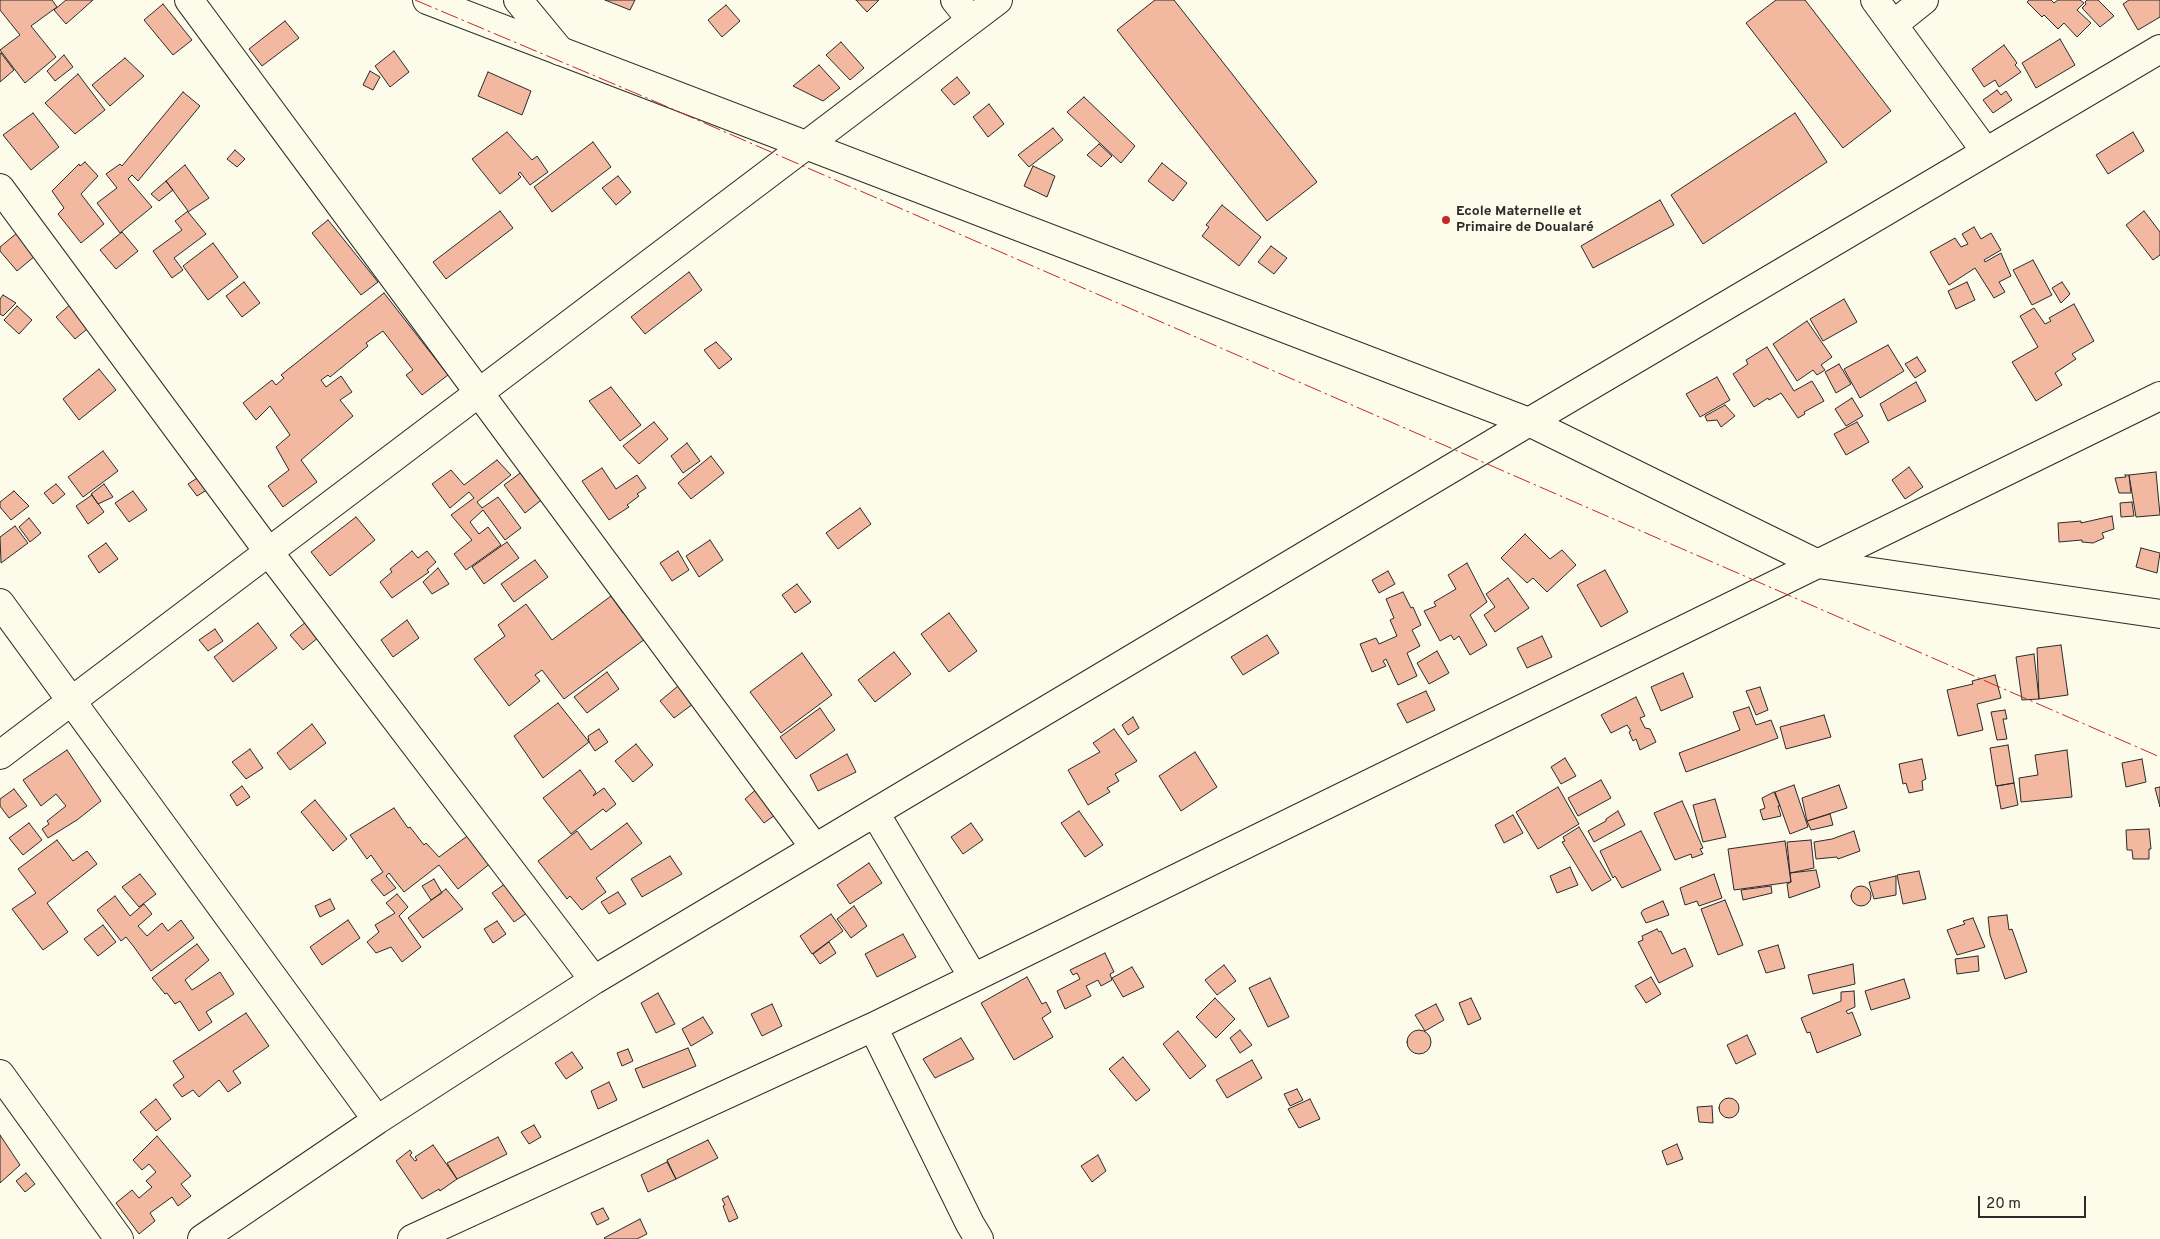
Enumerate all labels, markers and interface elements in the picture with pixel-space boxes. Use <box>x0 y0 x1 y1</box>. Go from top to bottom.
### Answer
place label: Ecole Maternelle et Primaire de Doualaré <box>1456 204 1594 236</box>
marker: Ecole Maternelle et Primaire de Doualaré <box>1440 214 1452 226</box>
scale bar <box>1980 1186 2088 1218</box>
text: 20 m <box>1986 1195 2021 1214</box>

